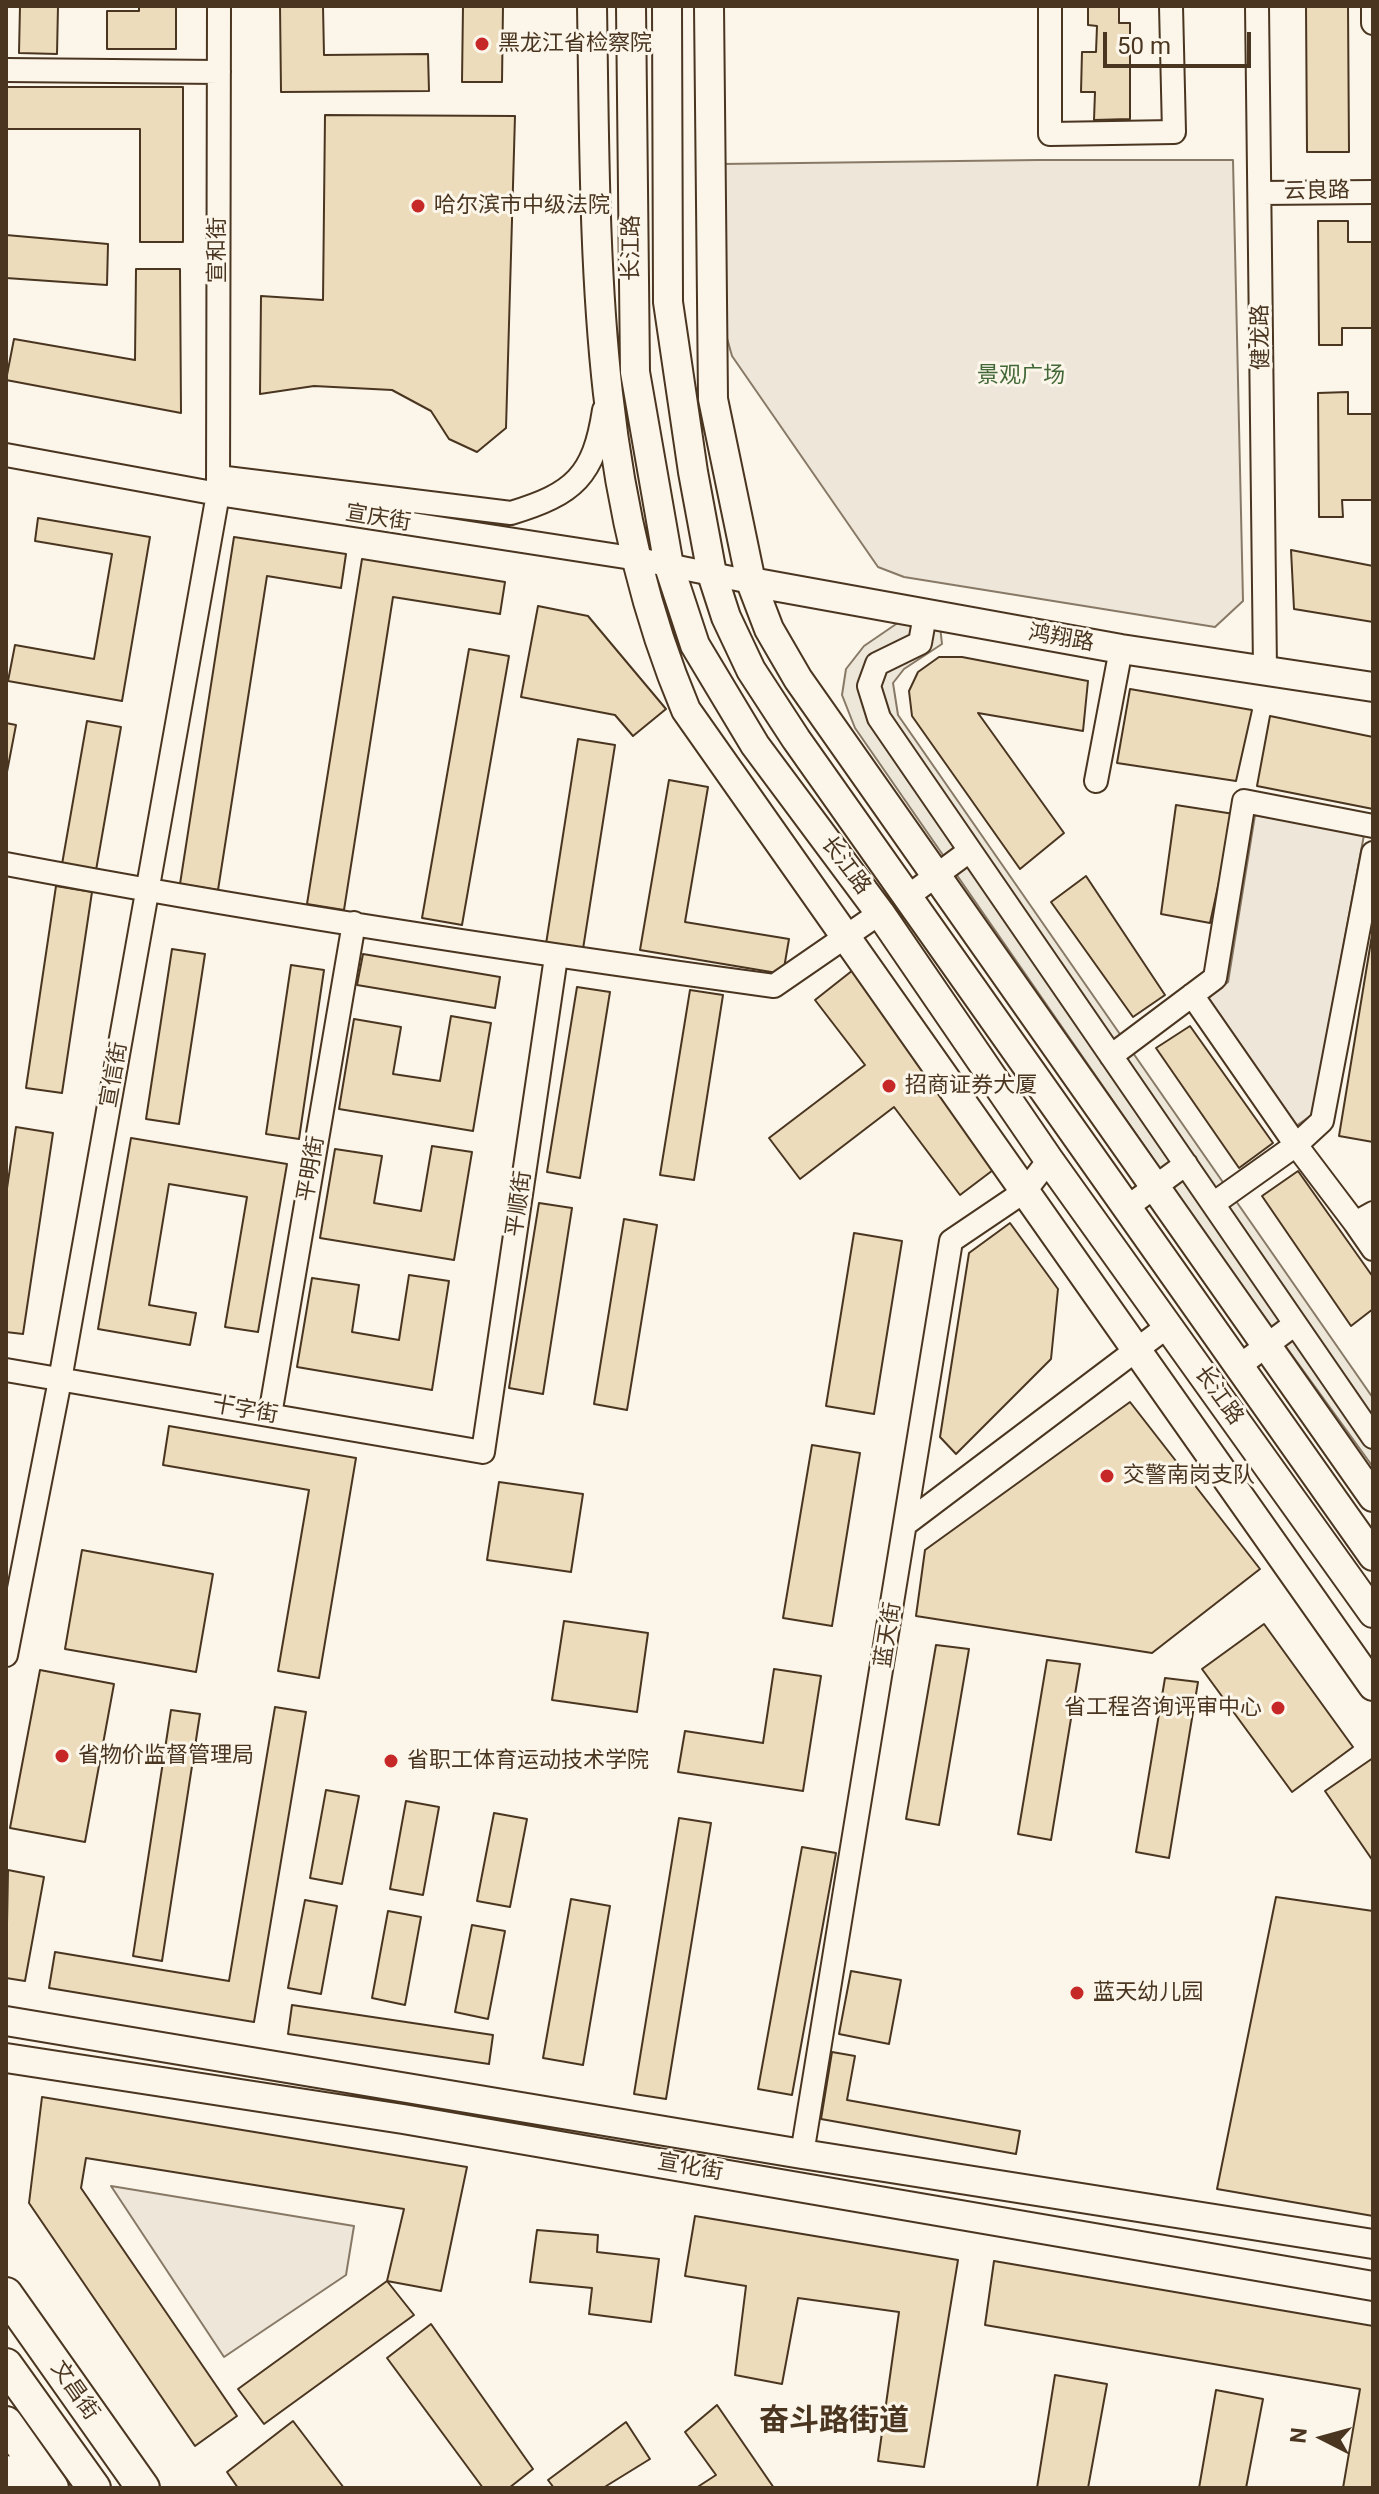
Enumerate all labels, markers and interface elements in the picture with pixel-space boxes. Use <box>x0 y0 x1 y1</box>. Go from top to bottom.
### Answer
scale bar <box>1107 16 1255 66</box>
place label: 黑龙江省检察院 <box>498 31 652 57</box>
text: 50 m <box>1117 32 1171 60</box>
marker: 黑龙江省检察院 <box>473 35 491 53</box>
street label: 云良路 <box>1284 178 1350 206</box>
place label: 哈尔滨市中级法院 <box>434 193 610 219</box>
marker: 哈尔滨市中级法院 <box>409 197 427 215</box>
street label: 长江路 <box>619 215 645 281</box>
street label: 宣和街 <box>205 217 231 283</box>
street label: 健龙路 <box>1248 304 1276 370</box>
park label: 景观广场 <box>977 363 1065 389</box>
street label: 宣庆街 <box>343 501 413 537</box>
street label: 鸿翔路 <box>1026 620 1096 658</box>
street label: 长江路 <box>815 832 875 900</box>
street label: 宣信街 <box>96 1040 134 1110</box>
place label: 招商证券大厦 <box>905 1073 1037 1099</box>
marker: 招商证券大厦 <box>880 1077 898 1095</box>
street label: 平明街 <box>293 1134 331 1204</box>
street label: 平顺街 <box>502 1169 538 1239</box>
street label: 长江路 <box>1188 1362 1248 1430</box>
street label: 十字街 <box>210 1392 280 1430</box>
place label: 交警南岗支队 <box>1123 1463 1255 1489</box>
marker: 交警南岗支队 <box>1098 1467 1116 1485</box>
street label: 蓝天街 <box>871 1600 907 1670</box>
place label: 省工程咨询评审中心 <box>1064 1695 1262 1721</box>
marker: 省工程咨询评审中心 <box>1269 1699 1287 1717</box>
place label: 省物价监督管理局 <box>78 1743 254 1769</box>
marker: 省物价监督管理局 <box>53 1747 71 1765</box>
place label: 省职工体育运动技术学院 <box>407 1748 649 1774</box>
marker: 省职工体育运动技术学院 <box>382 1752 400 1770</box>
place label: 蓝天幼儿园 <box>1093 1980 1203 2006</box>
marker: 蓝天幼儿园 <box>1068 1984 1086 2002</box>
street label: 宣化街 <box>655 2149 725 2187</box>
street label: 文昌街 <box>44 2356 104 2426</box>
north arrow <box>1283 2398 1363 2478</box>
district label: 奋斗路街道 <box>759 2404 909 2440</box>
text: N <box>1285 2426 1312 2444</box>

